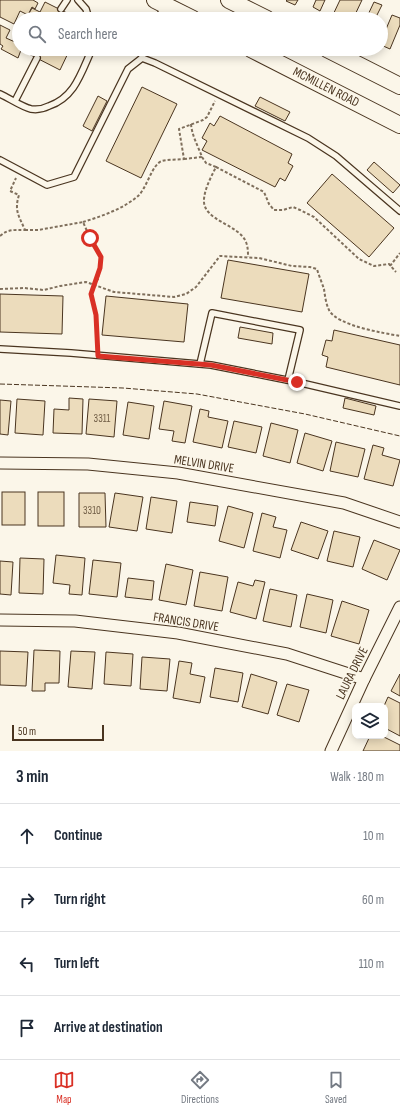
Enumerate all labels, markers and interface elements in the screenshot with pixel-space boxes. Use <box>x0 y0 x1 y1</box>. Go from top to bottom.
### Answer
search box <box>12 12 388 56</box>
icon: search <box>26 23 48 45</box>
text: Search here <box>58 25 118 44</box>
street label: MCMILLEN ROAD <box>290 63 362 111</box>
route start <box>81 229 99 247</box>
route end <box>288 373 306 391</box>
house number: 3311 <box>94 412 111 425</box>
street label: MELVIN DRIVE <box>173 451 235 477</box>
house number: 3310 <box>83 504 101 517</box>
street label: FRANCIS DRIVE <box>152 609 220 635</box>
street label: LAURA DRIVE <box>332 644 372 702</box>
map controls <box>352 703 388 739</box>
button: layers <box>352 703 388 739</box>
scale bar <box>12 723 104 742</box>
text: 50 m <box>18 725 36 738</box>
text: 3 min <box>16 767 49 787</box>
text: Walk · 180 m <box>330 769 384 785</box>
icon: ahead <box>16 825 38 847</box>
text: Continue <box>54 826 103 845</box>
text: 10 m <box>363 828 384 844</box>
icon: right <box>16 889 38 911</box>
text: Turn right <box>54 890 106 909</box>
text: 60 m <box>362 892 384 908</box>
icon: left <box>16 953 38 975</box>
text: Turn left <box>54 954 99 973</box>
text: 110 m <box>359 956 384 972</box>
icon: arrive <box>16 1017 38 1039</box>
text: Arrive at destination <box>54 1018 163 1037</box>
tab: Map <box>53 1069 75 1106</box>
tab: Directions <box>181 1069 219 1106</box>
tab: Saved <box>325 1069 347 1106</box>

